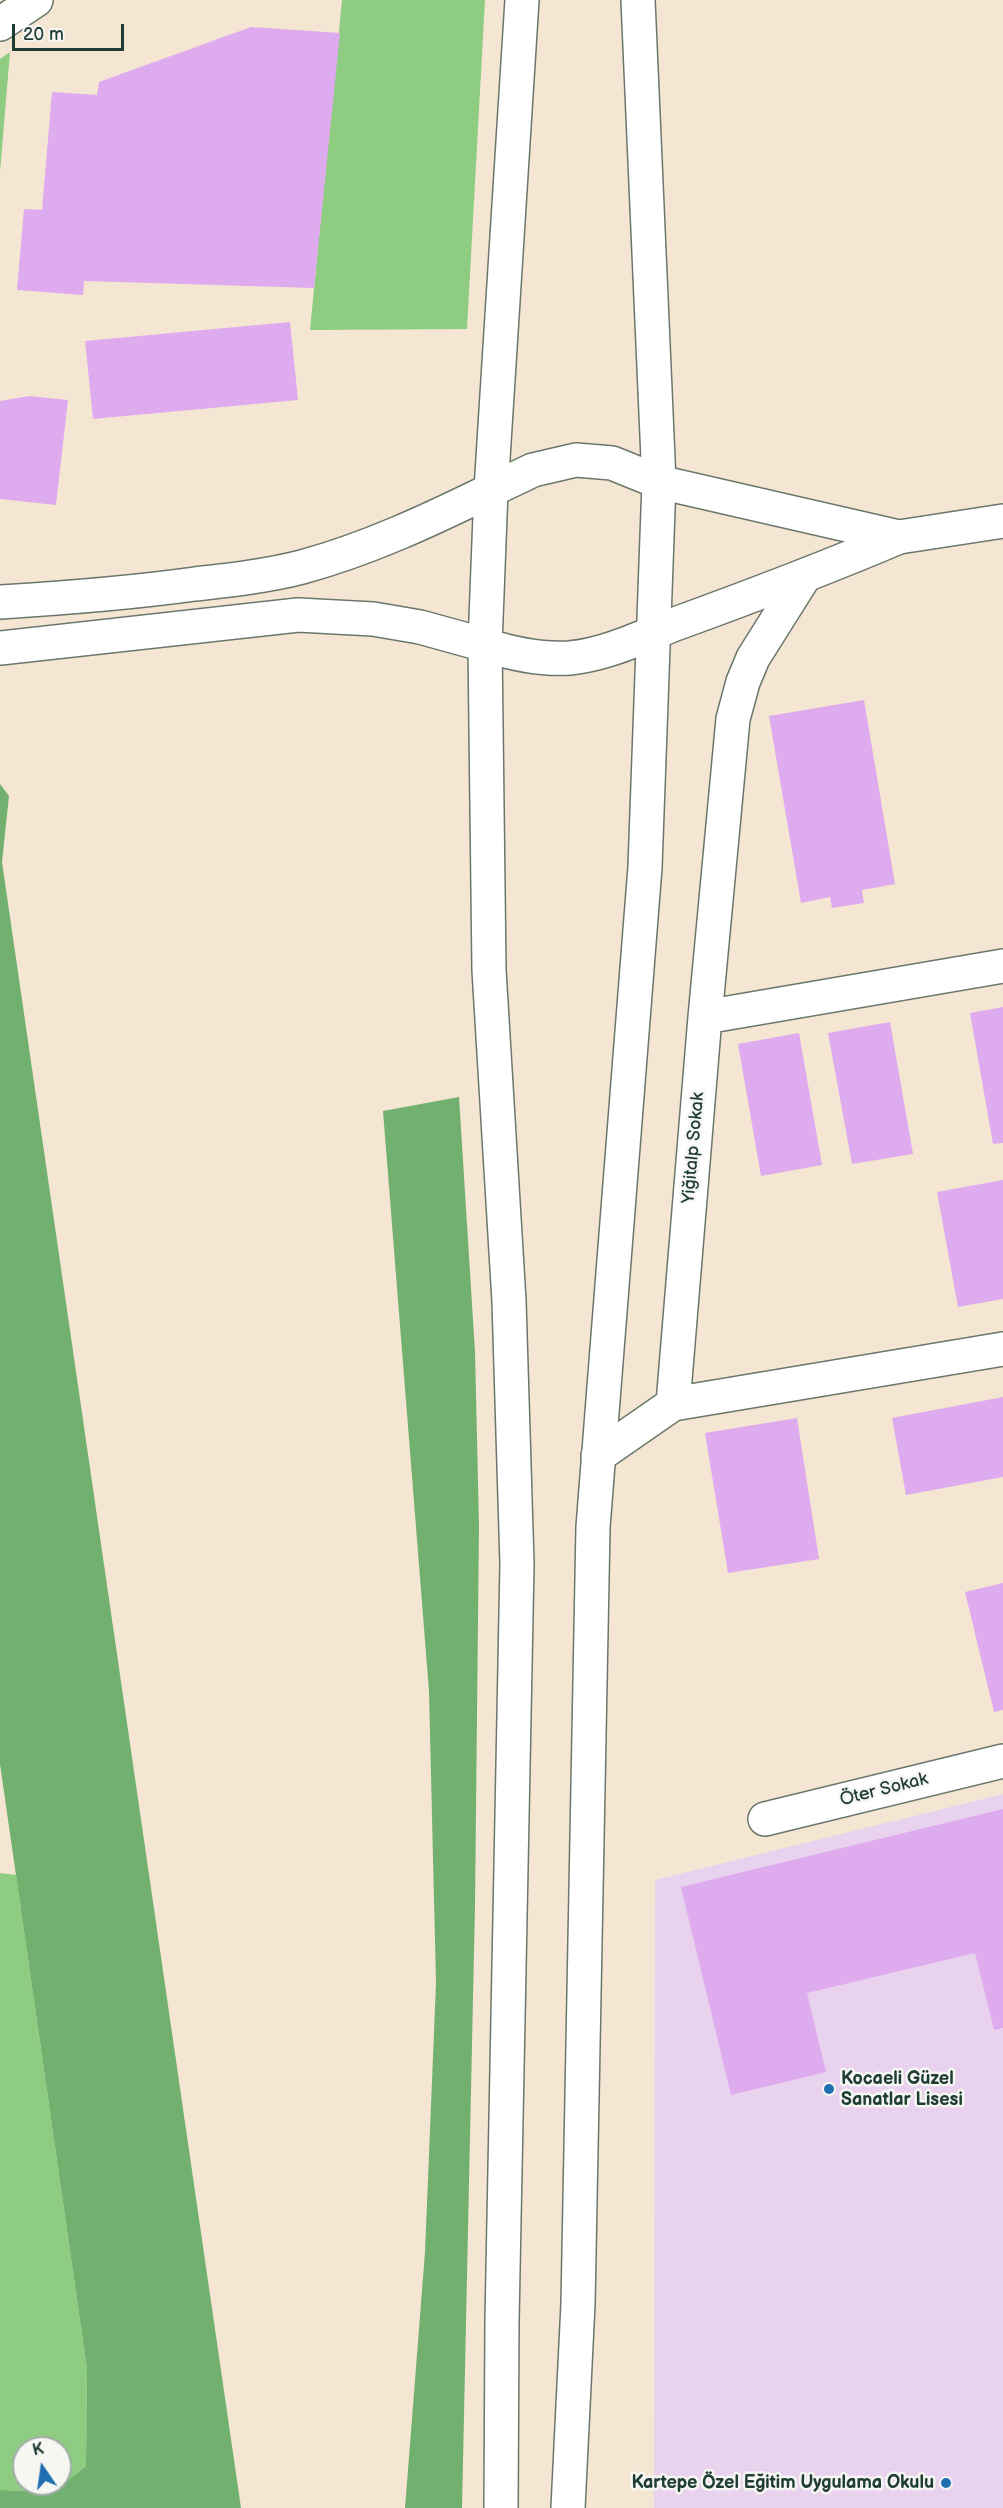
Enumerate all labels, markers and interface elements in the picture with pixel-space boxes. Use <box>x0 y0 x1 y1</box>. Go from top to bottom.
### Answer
scale bar <box>15 12 128 50</box>
text: 20 m <box>23 24 64 45</box>
street label: Yiğitalp Sokak <box>678 1091 710 1205</box>
street label: Öter Sokak <box>838 1769 930 1811</box>
place label: Kocaeli Güzel Sanatlar Lisesi <box>841 2068 963 2110</box>
marker: Kocaeli Güzel Sanatlar Lisesi <box>822 2082 836 2096</box>
north arrow <box>12 2436 72 2496</box>
text: K <box>31 2439 46 2460</box>
place label: Kartepe Özel Eğitim Uygulama Okulu <box>631 2472 934 2494</box>
marker: Kartepe Özel Eğitim Uygulama Okulu <box>939 2476 953 2490</box>

